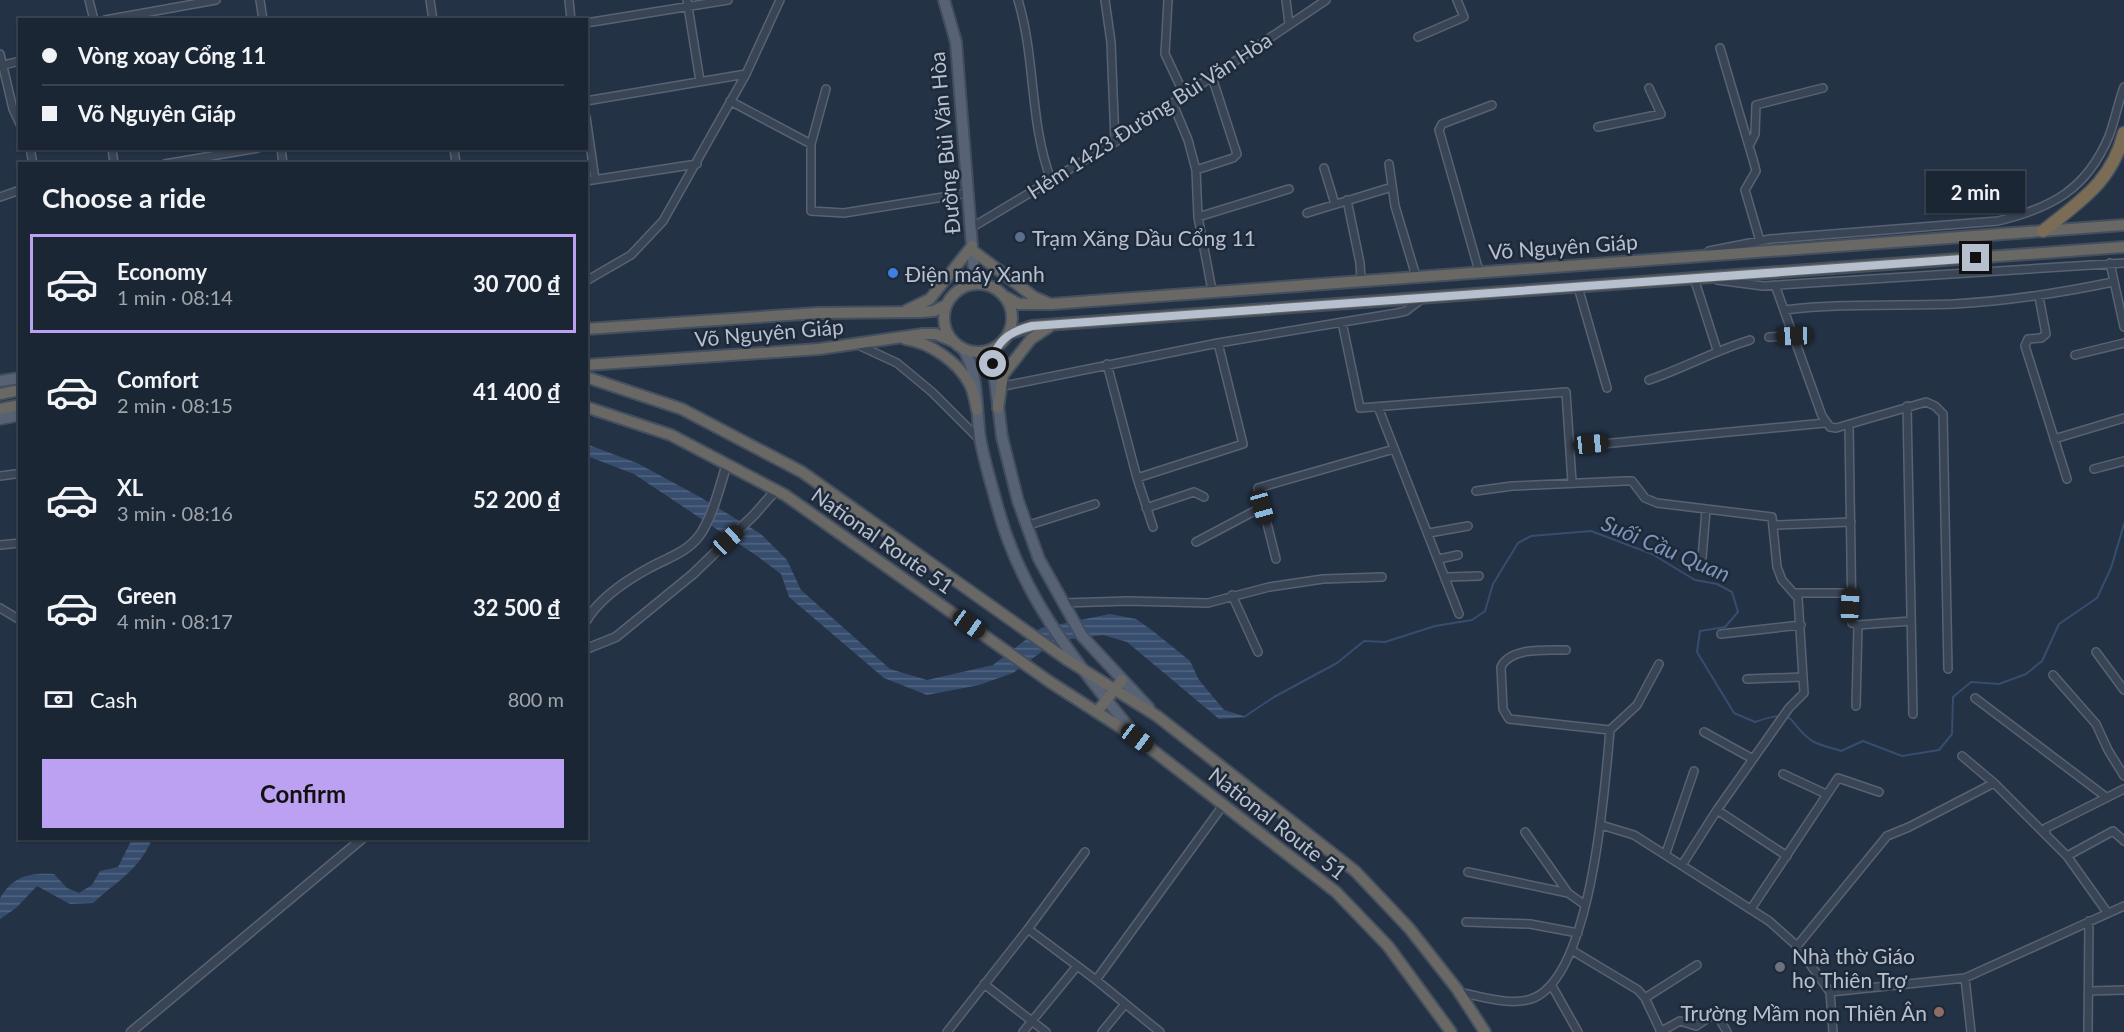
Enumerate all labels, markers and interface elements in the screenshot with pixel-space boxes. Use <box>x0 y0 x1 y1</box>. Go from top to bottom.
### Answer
street label: Hẻm 1423 Đường Bùi Văn Hòa <box>1022 26 1276 204</box>
text: Vòng xoay Cổng 11 <box>78 42 266 69</box>
street label: Đường Bùi Văn Hòa <box>924 51 964 235</box>
text: Võ Nguyên Giáp <box>78 100 236 127</box>
callout: 2 min <box>1926 171 2026 213</box>
text: 2 min <box>1951 180 2000 204</box>
text: Choose a ride <box>42 181 206 214</box>
place label: Trạm Xăng Dầu Cổng 11 <box>1032 225 1256 250</box>
street label: Võ Nguyên Giáp <box>1488 228 1638 264</box>
marker: Trạm Xăng Dầu Cổng 11 <box>1013 230 1027 244</box>
route end <box>1962 244 1989 271</box>
icon: car <box>45 257 99 311</box>
text: Economy <box>117 258 207 285</box>
place label: Điện máy Xanh <box>905 261 1045 286</box>
marker: Điện máy Xanh <box>886 266 900 280</box>
text: 30 700 ₫ <box>473 270 561 297</box>
text: 1 min · 08:14 <box>117 285 233 309</box>
street label: Võ Nguyên Giáp <box>693 313 845 351</box>
car <box>1776 326 1812 346</box>
route start <box>979 350 1006 377</box>
icon: car <box>45 365 99 419</box>
text: Comfort <box>117 366 199 393</box>
text: 41 400 ₫ <box>473 378 561 405</box>
text: 2 min · 08:15 <box>117 393 233 417</box>
car <box>1572 433 1610 455</box>
icon: car <box>45 473 99 527</box>
text: XL <box>117 474 143 501</box>
street label: National Route 51 <box>807 482 959 598</box>
text: 52 200 ₫ <box>473 486 561 513</box>
car <box>1248 487 1276 527</box>
text: 3 min · 08:16 <box>117 501 233 525</box>
water label: Suối Cầu Quan <box>1598 509 1734 587</box>
car <box>709 521 747 559</box>
icon: car <box>45 581 99 635</box>
text: Green <box>117 582 177 609</box>
car <box>1840 587 1860 623</box>
text: 32 500 ₫ <box>473 594 561 621</box>
car <box>949 606 989 642</box>
text: 4 min · 08:17 <box>117 609 233 633</box>
icon: cash <box>42 683 75 716</box>
text: Cash <box>90 686 137 713</box>
text: 800 m <box>508 687 564 711</box>
car <box>1117 720 1157 756</box>
button: Confirm <box>42 759 564 828</box>
street label: National Route 51 <box>1204 762 1352 884</box>
place label: Nhà thờ Giáo họ Thiên Trợ <box>1792 943 1915 992</box>
marker: Nhà thờ Giáo họ Thiên Trợ <box>1773 960 1787 974</box>
place label: Trường Mầm non Thiên Ân <box>1680 1000 1927 1025</box>
marker: Trường Mầm non Thiên Ân <box>1932 1005 1946 1019</box>

